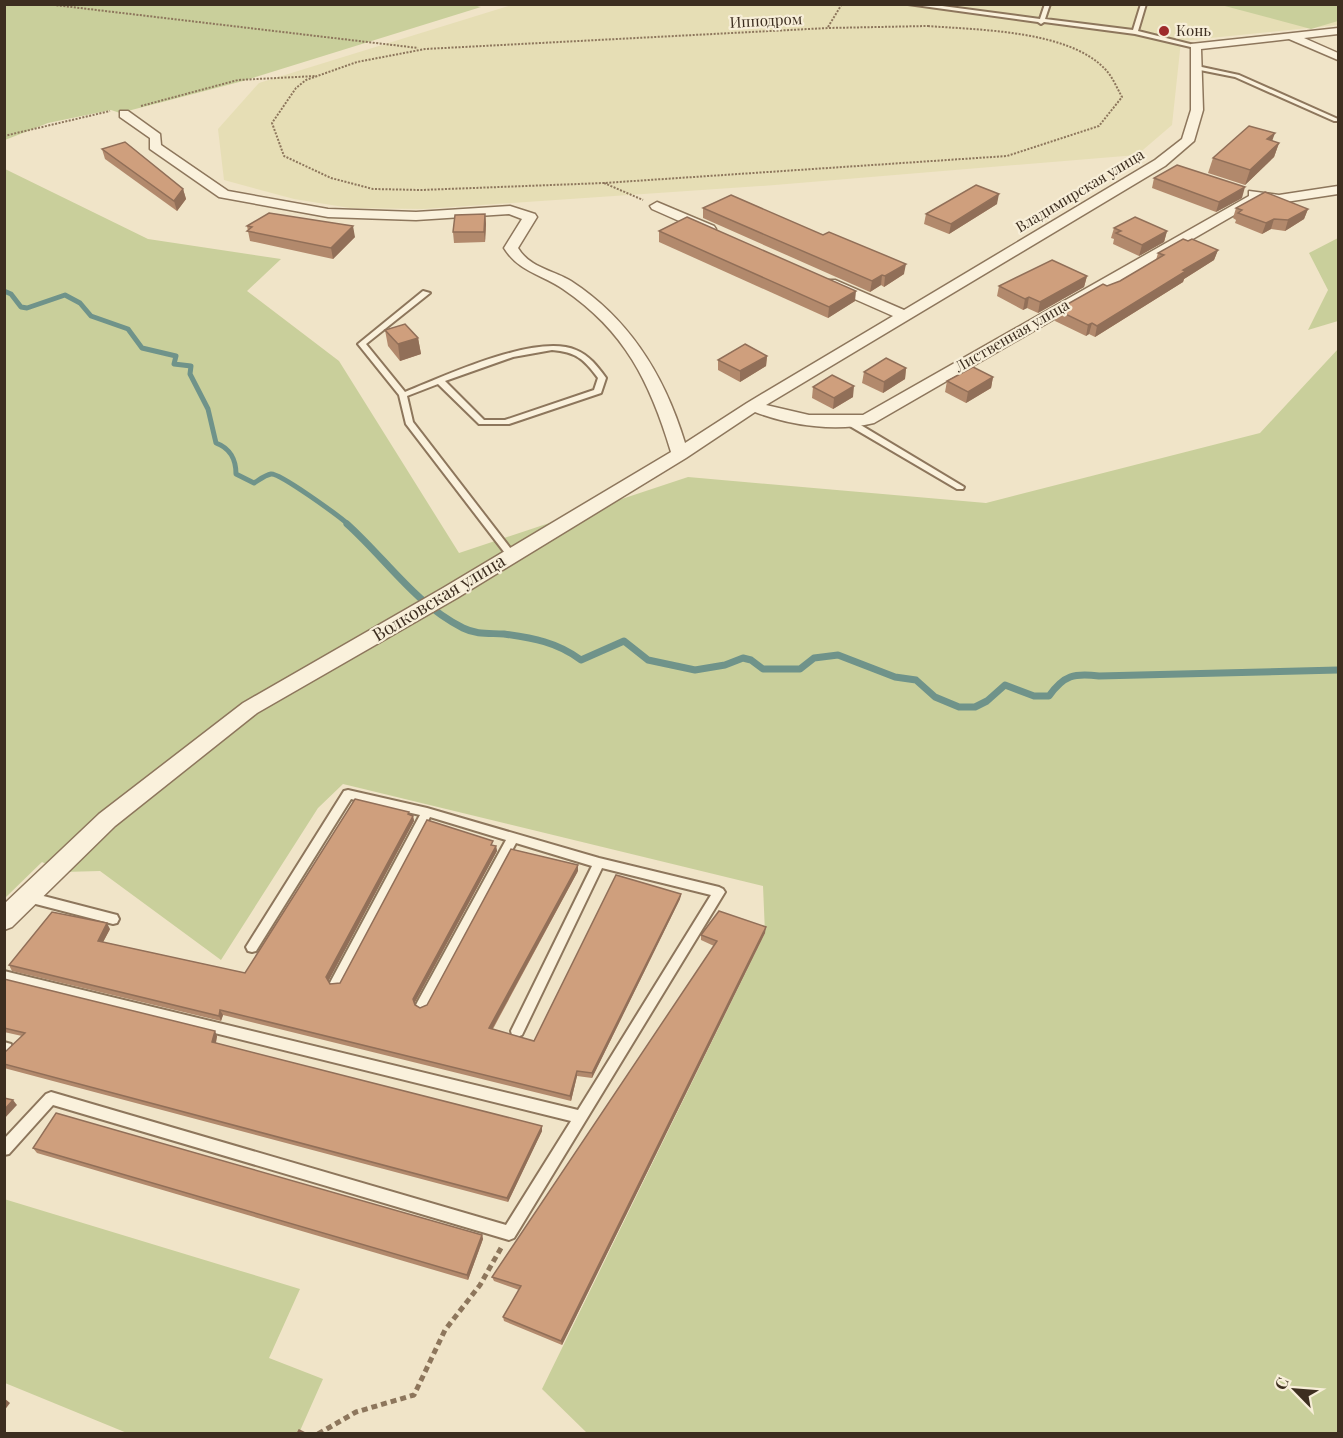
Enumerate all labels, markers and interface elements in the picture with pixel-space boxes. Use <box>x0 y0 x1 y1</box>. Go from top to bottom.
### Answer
street label: Ипподром <box>729 8 803 32</box>
place label: Конь <box>1176 20 1211 40</box>
marker: Конь <box>1157 24 1171 38</box>
street label: Владимирская улица <box>1011 144 1148 236</box>
street label: Лиственная улица <box>950 294 1073 377</box>
street label: Волковская улица <box>368 548 509 646</box>
north arrow <box>1265 1360 1325 1420</box>
text: С <box>1269 1374 1293 1393</box>

